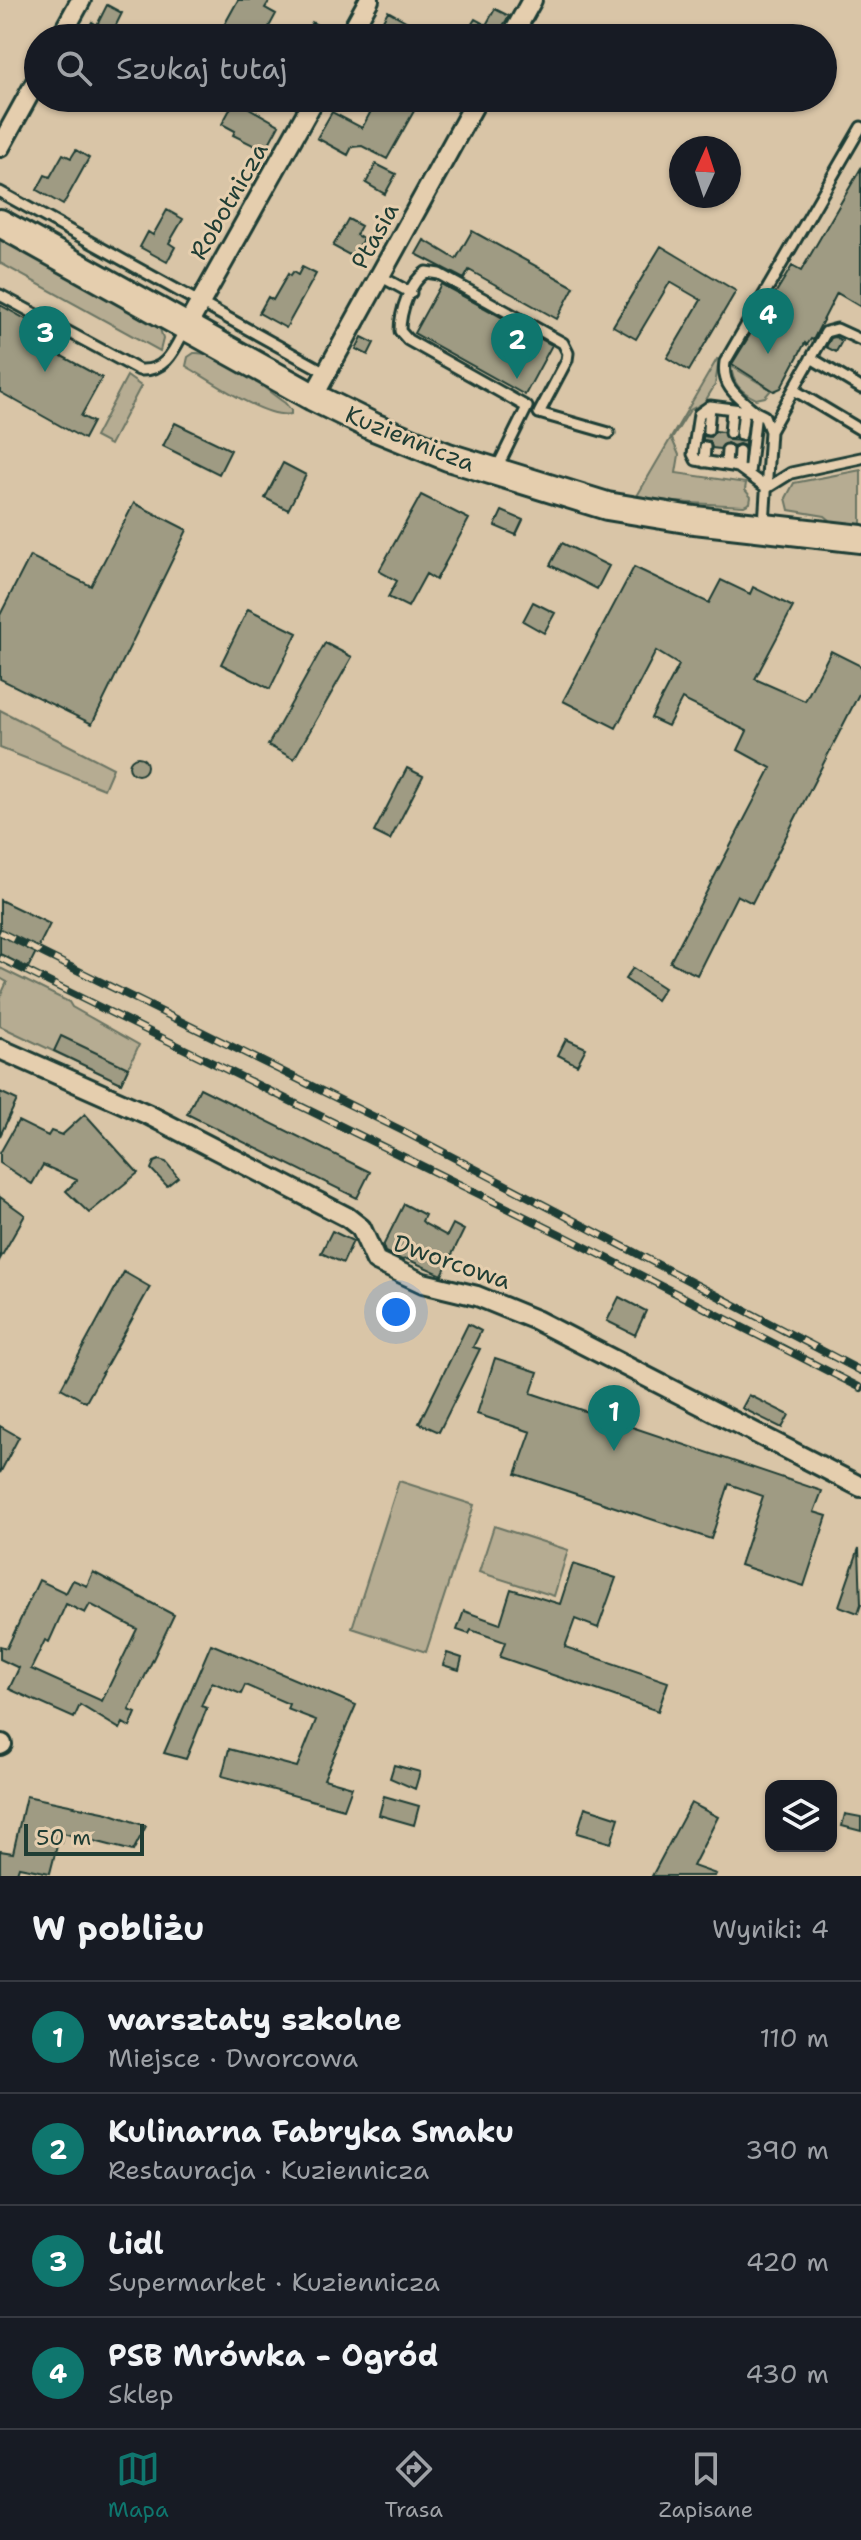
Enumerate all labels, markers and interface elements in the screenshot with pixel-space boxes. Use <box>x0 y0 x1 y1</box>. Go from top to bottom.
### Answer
search box <box>24 24 837 112</box>
icon: search <box>52 46 96 90</box>
text: Szukaj tutaj <box>116 48 288 89</box>
north arrow <box>669 136 741 208</box>
street label: Robotnicza <box>183 137 275 265</box>
street label: Ptasia <box>344 197 406 275</box>
pin: 4 <box>742 288 794 354</box>
pin: 3 <box>19 306 71 372</box>
pin: 2 <box>491 313 543 379</box>
street label: Kuziennicza <box>340 398 480 480</box>
street label: Dworcowa <box>389 1227 515 1297</box>
your location <box>376 1292 416 1332</box>
pin: 1 <box>588 1385 640 1451</box>
map controls <box>765 1780 837 1852</box>
button: layers <box>765 1780 837 1852</box>
scale bar <box>24 1820 144 1856</box>
text: 50 m <box>36 1823 91 1852</box>
text: W pobliżu <box>32 1905 205 1951</box>
text: Wyniki: 4 <box>712 1911 829 1946</box>
text: warsztaty szkolne <box>108 1999 402 2040</box>
text: 1 <box>52 2020 64 2055</box>
text: 110 m <box>759 2020 829 2055</box>
text: Miejsce · Dworcowa <box>108 2040 358 2075</box>
text: Kulinarna Fabryka Smaku <box>108 2111 514 2152</box>
text: 2 <box>49 2132 67 2167</box>
text: 390 m <box>745 2132 829 2167</box>
text: Restauracja · Kuziennicza <box>108 2152 429 2187</box>
text: Lidl <box>108 2223 164 2264</box>
text: 3 <box>49 2244 67 2279</box>
text: 420 m <box>746 2244 829 2279</box>
text: Supermarket · Kuziennicza <box>108 2264 440 2299</box>
text: PSB Mrówka - Ogród <box>108 2335 438 2376</box>
text: 4 <box>49 2356 67 2391</box>
text: 430 m <box>745 2356 829 2391</box>
text: Sklep <box>108 2376 174 2411</box>
tab: Mapa <box>108 2447 169 2524</box>
tab: Trasa <box>384 2447 443 2524</box>
tab: Zapisane <box>659 2447 753 2524</box>

